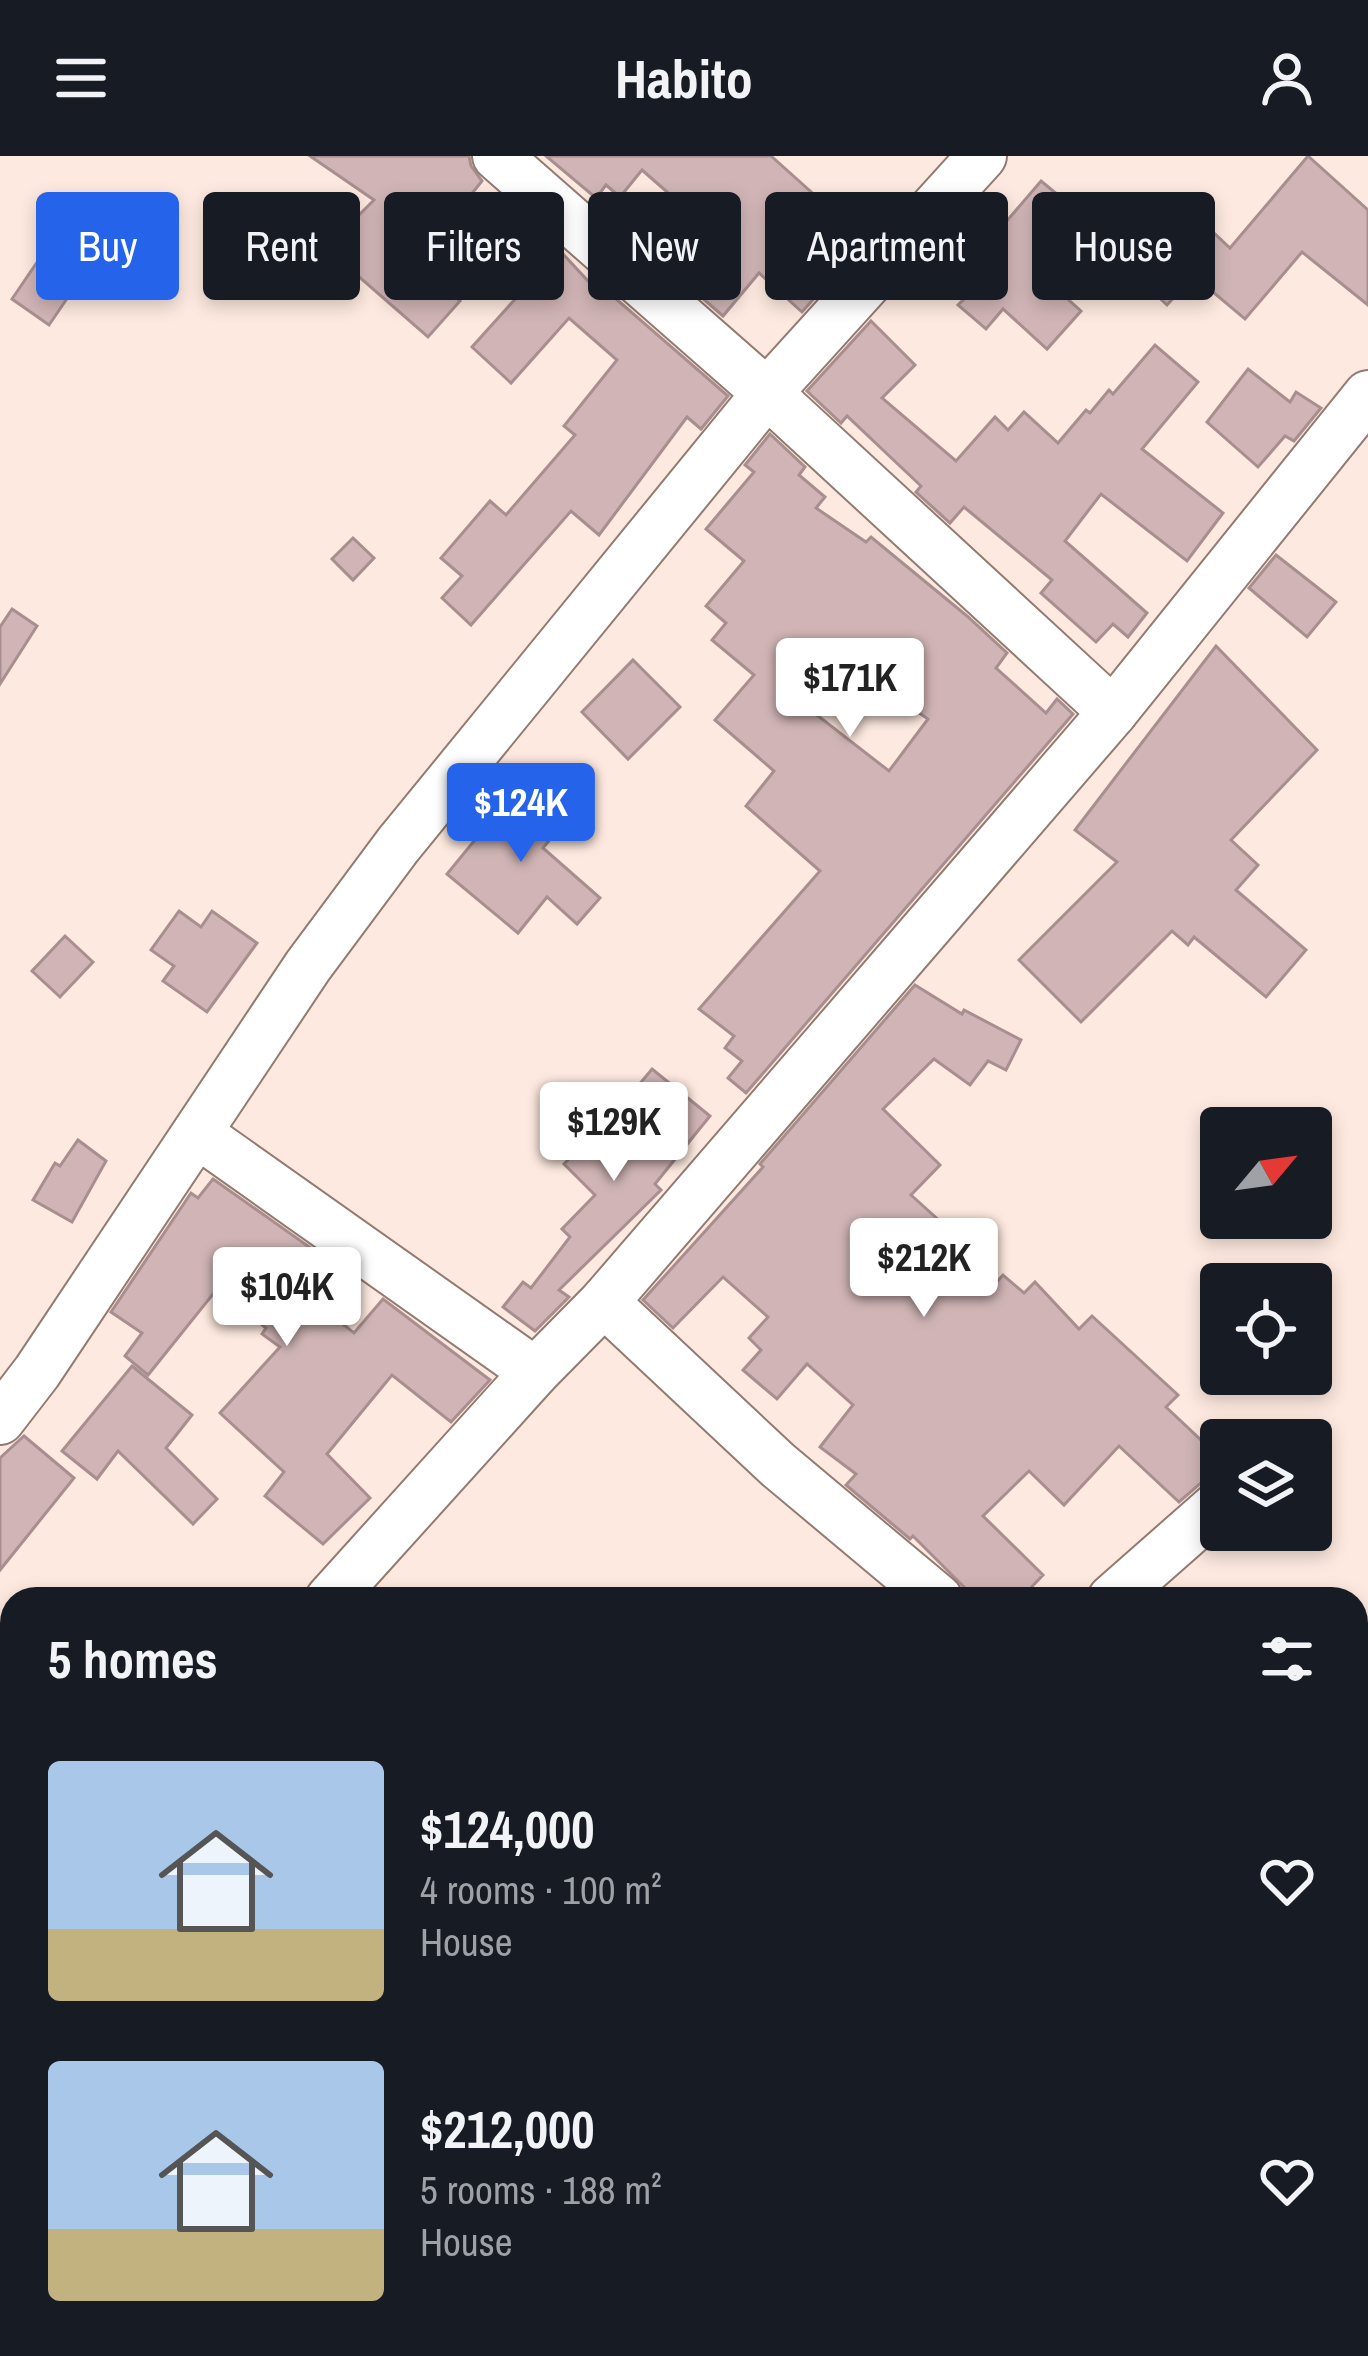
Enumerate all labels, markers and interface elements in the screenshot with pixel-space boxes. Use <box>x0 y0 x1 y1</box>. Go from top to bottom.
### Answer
text: Habito <box>615 42 753 115</box>
icon: menu <box>48 45 114 111</box>
icon: person <box>1254 45 1320 111</box>
chip: Buy <box>36 192 179 300</box>
chip: Rent <box>203 192 360 300</box>
chip: Filters <box>384 192 564 300</box>
chip: New <box>588 192 741 300</box>
chip: Apartment <box>765 192 1008 300</box>
chip: House <box>1032 192 1215 300</box>
pin: $171K <box>766 638 934 740</box>
text: $171K <box>803 651 897 703</box>
pin: $124K <box>437 763 605 865</box>
text: $124K <box>474 776 568 828</box>
pin: $129K <box>530 1082 698 1184</box>
text: $129K <box>567 1095 661 1147</box>
north arrow <box>1200 1107 1332 1239</box>
map controls <box>1200 1107 1332 1551</box>
pin: $212K <box>840 1218 1008 1320</box>
text: $212K <box>877 1231 971 1283</box>
pin: $104K <box>203 1247 371 1349</box>
text: $104K <box>240 1260 334 1312</box>
button: locate <box>1200 1263 1332 1395</box>
button: layers <box>1200 1419 1332 1551</box>
text: 5 homes <box>48 1625 218 1694</box>
icon: filters <box>1254 1626 1320 1692</box>
text: $124,000 <box>420 1795 594 1864</box>
icon: home <box>144 1809 288 1953</box>
icon: heart <box>1254 1848 1320 1914</box>
text: 4 rooms · 100 m² <box>420 1864 662 1916</box>
text: House <box>420 1916 512 1968</box>
text: $212,000 <box>420 2095 594 2164</box>
icon: home <box>144 2109 288 2253</box>
icon: heart <box>1254 2148 1320 2214</box>
text: 5 rooms · 188 m² <box>420 2164 662 2216</box>
text: House <box>420 2216 512 2268</box>

